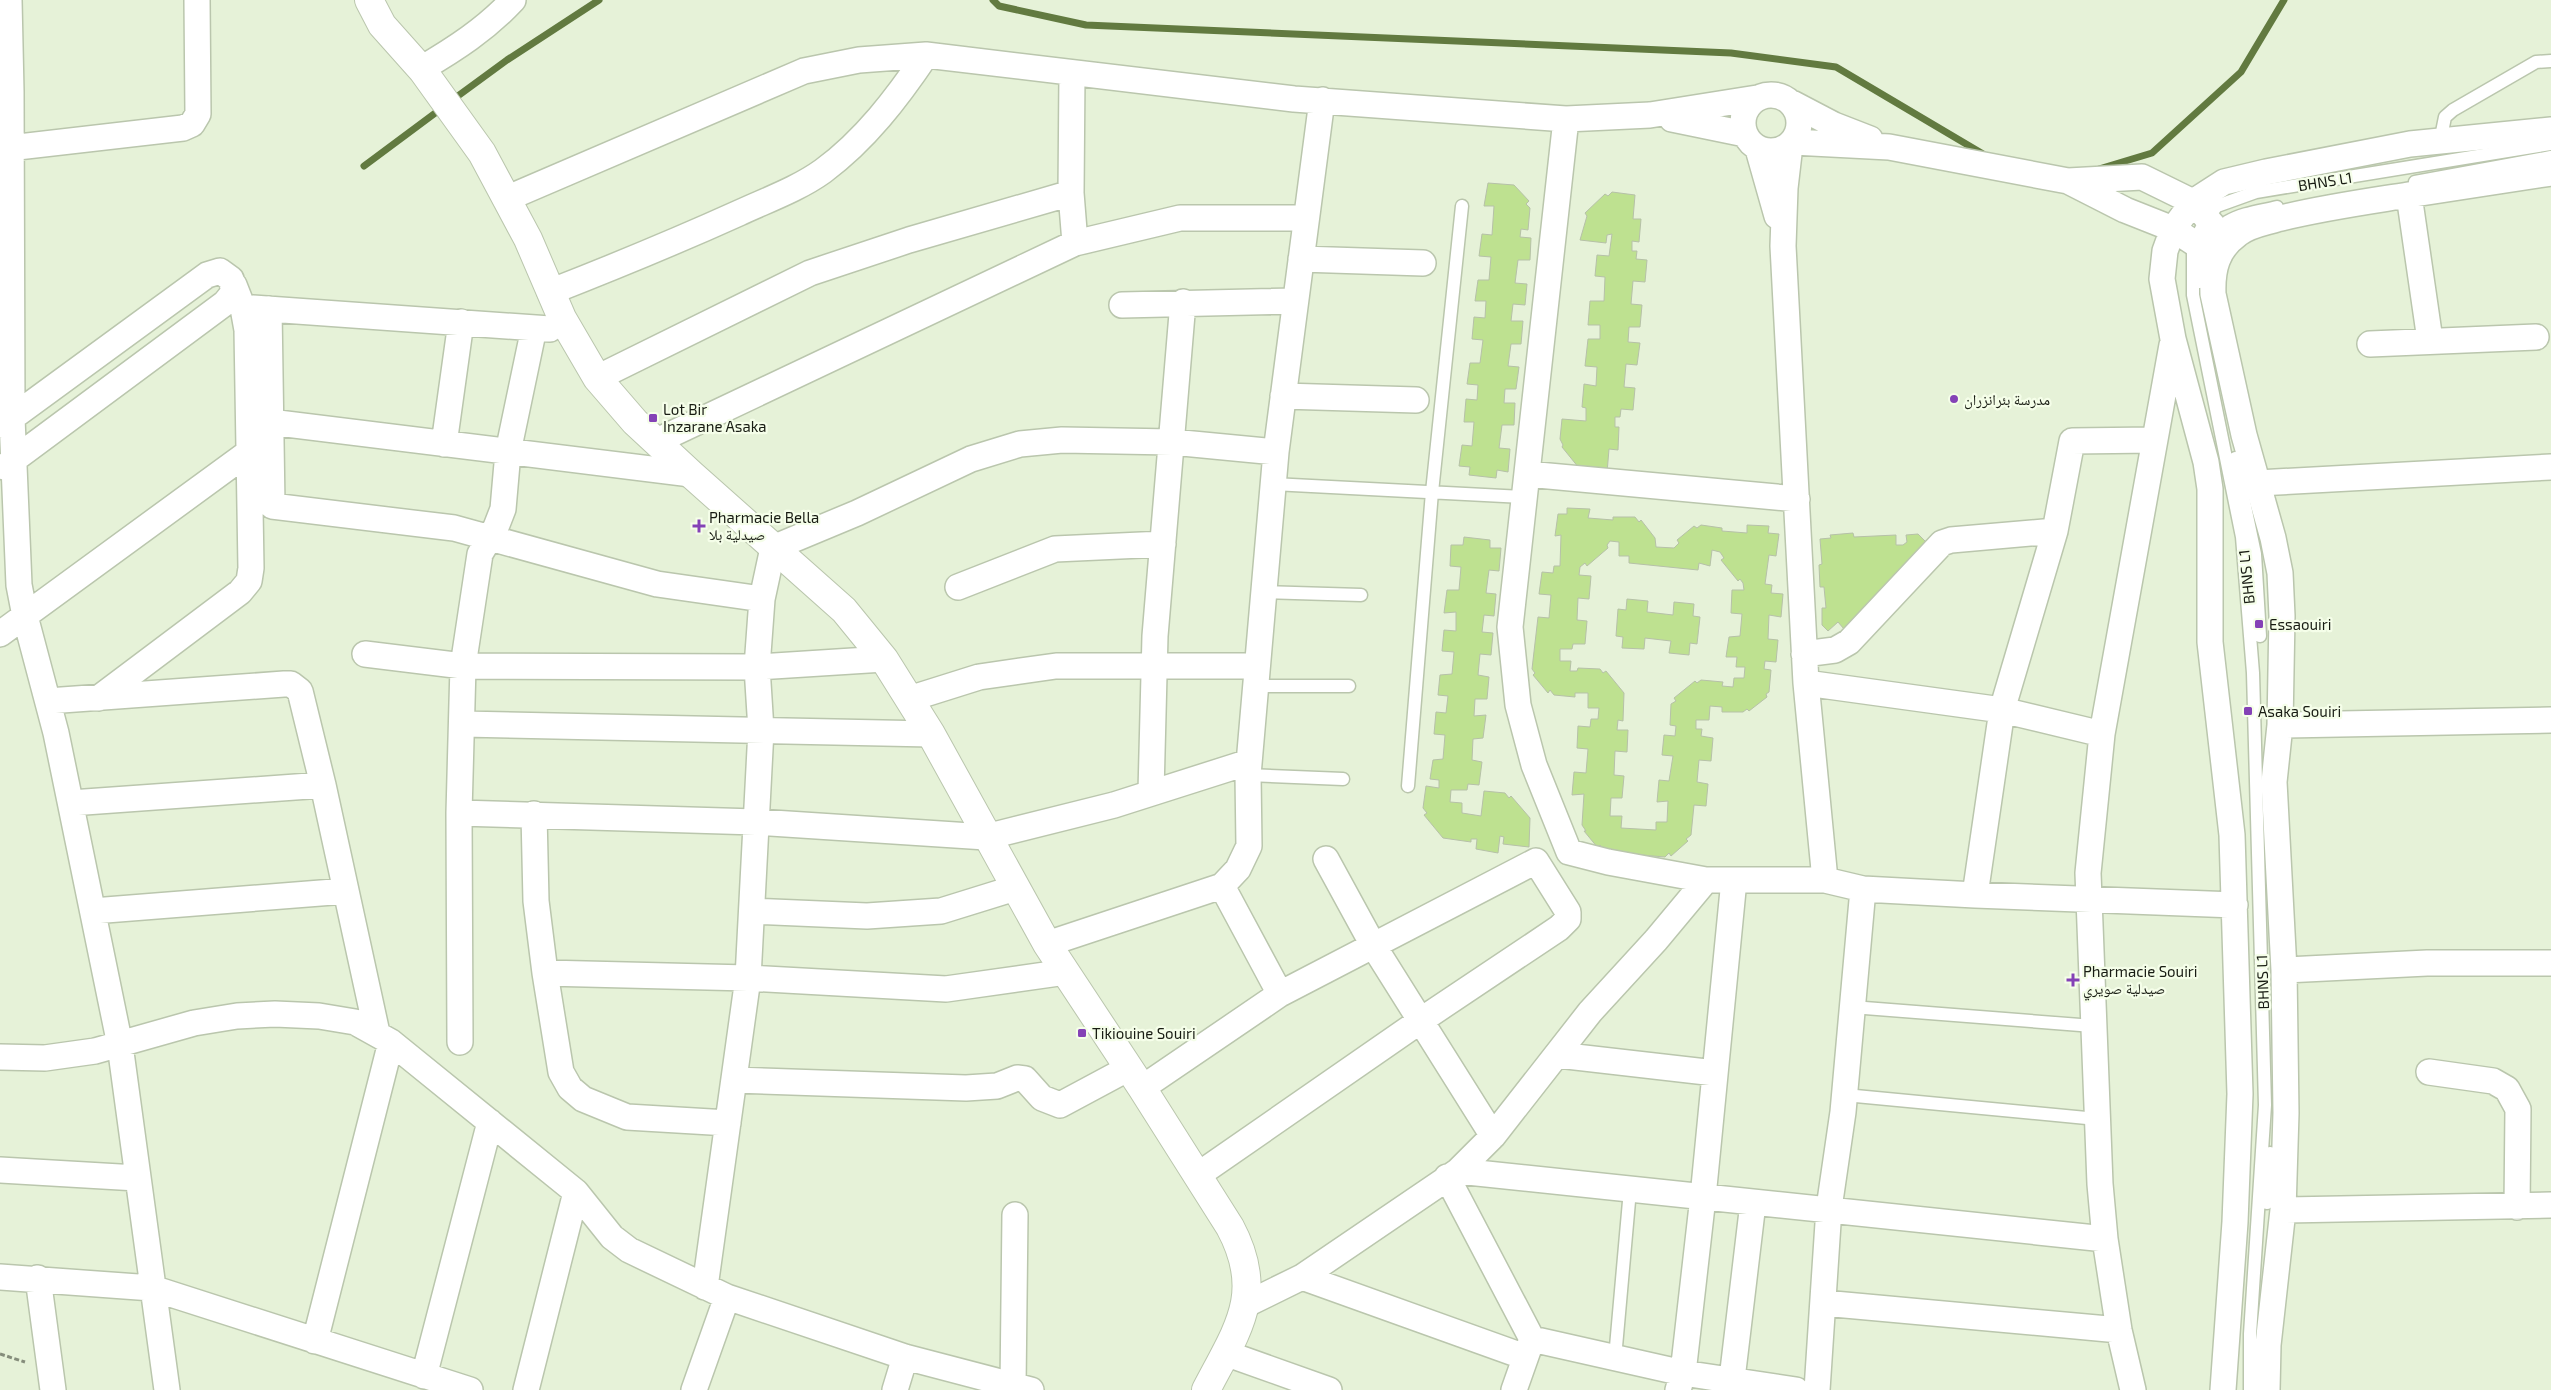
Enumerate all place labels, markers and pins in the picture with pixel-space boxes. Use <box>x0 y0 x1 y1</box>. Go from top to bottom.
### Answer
place label: مدرسة بئرانزران <box>1964 390 2050 410</box>
marker: مدرسة بئرانزران <box>1948 393 1960 405</box>
place label: Lot Bir Inzarane Asaka <box>663 400 767 435</box>
marker: Lot Bir Inzarane Asaka <box>647 412 659 424</box>
place label: Pharmacie Bella صيدلية بلا <box>709 508 819 543</box>
marker: Pharmacie Bella صيدلية بلا <box>693 520 705 532</box>
place label: Essaouiri <box>2269 615 2331 633</box>
marker: Essaouiri <box>2253 618 2265 630</box>
place label: Asaka Souiri <box>2258 702 2341 720</box>
marker: Asaka Souiri <box>2242 705 2254 717</box>
place label: Pharmacie Souiri صيدلية صويري <box>2083 962 2198 1001</box>
marker: Pharmacie Souiri صيدلية صويري <box>2067 974 2079 986</box>
place label: Tikiouine Souiri <box>1092 1024 1196 1042</box>
marker: Tikiouine Souiri <box>1076 1027 1088 1039</box>

